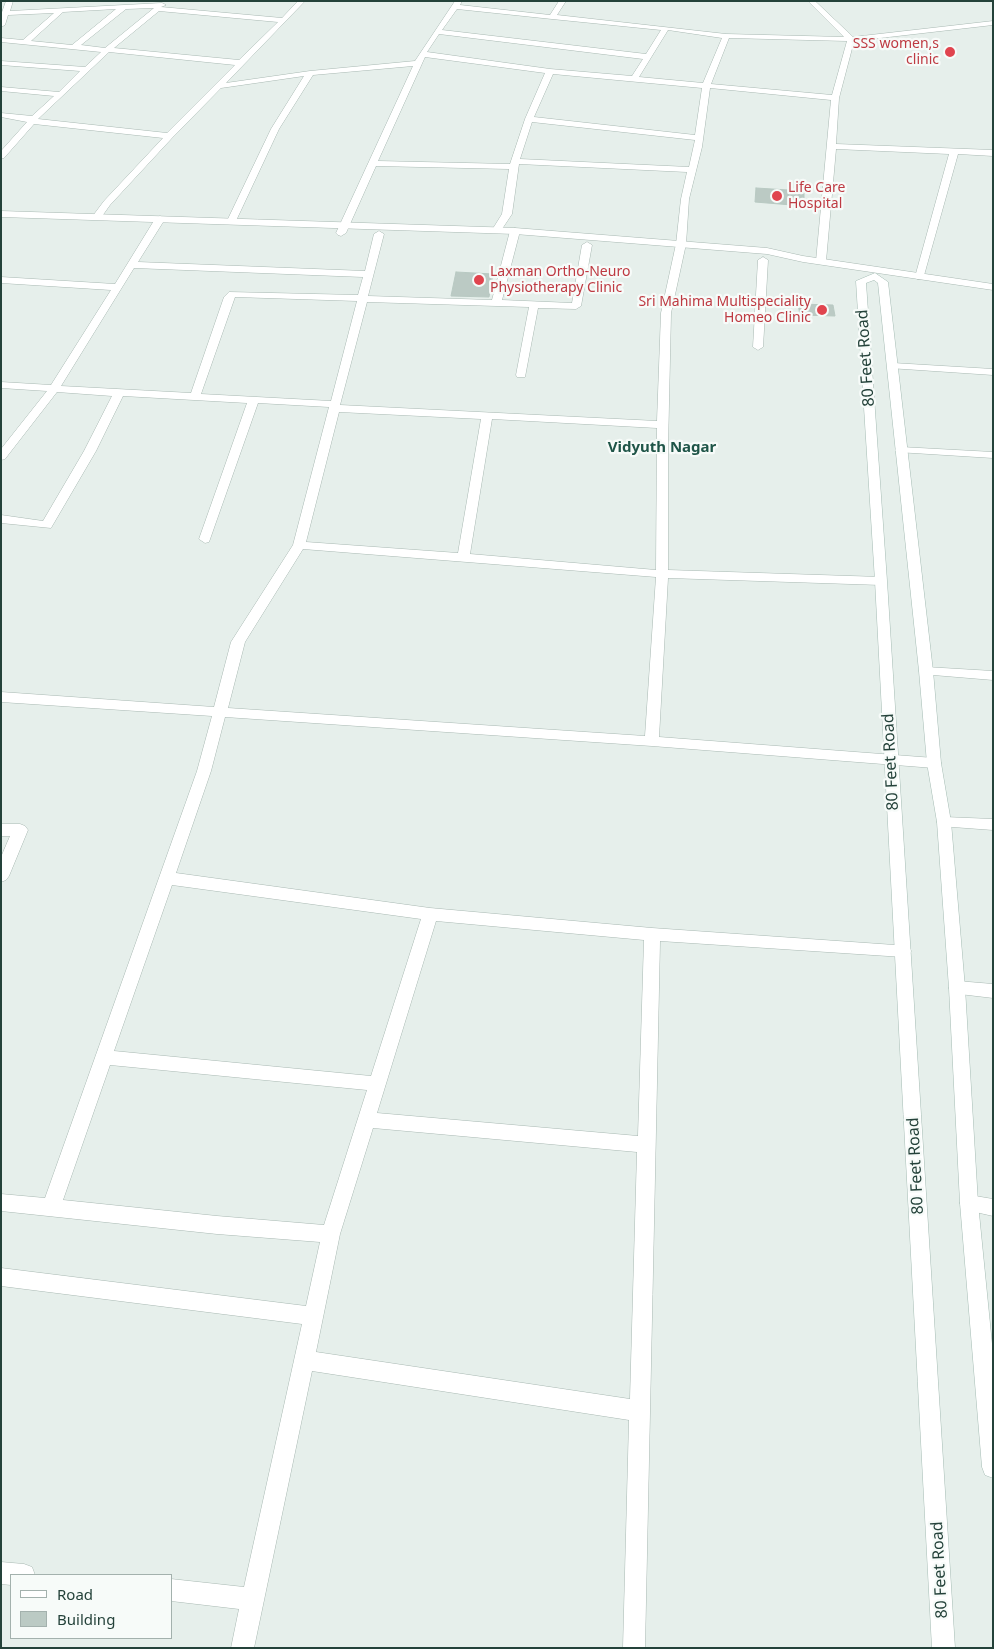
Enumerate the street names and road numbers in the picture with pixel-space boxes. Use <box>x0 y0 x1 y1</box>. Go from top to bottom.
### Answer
street label: 80 Feet Road <box>853 309 879 407</box>
street label: 80 Feet Road <box>879 713 903 811</box>
street label: 80 Feet Road <box>904 1117 928 1215</box>
street label: 80 Feet Road <box>928 1521 952 1619</box>

